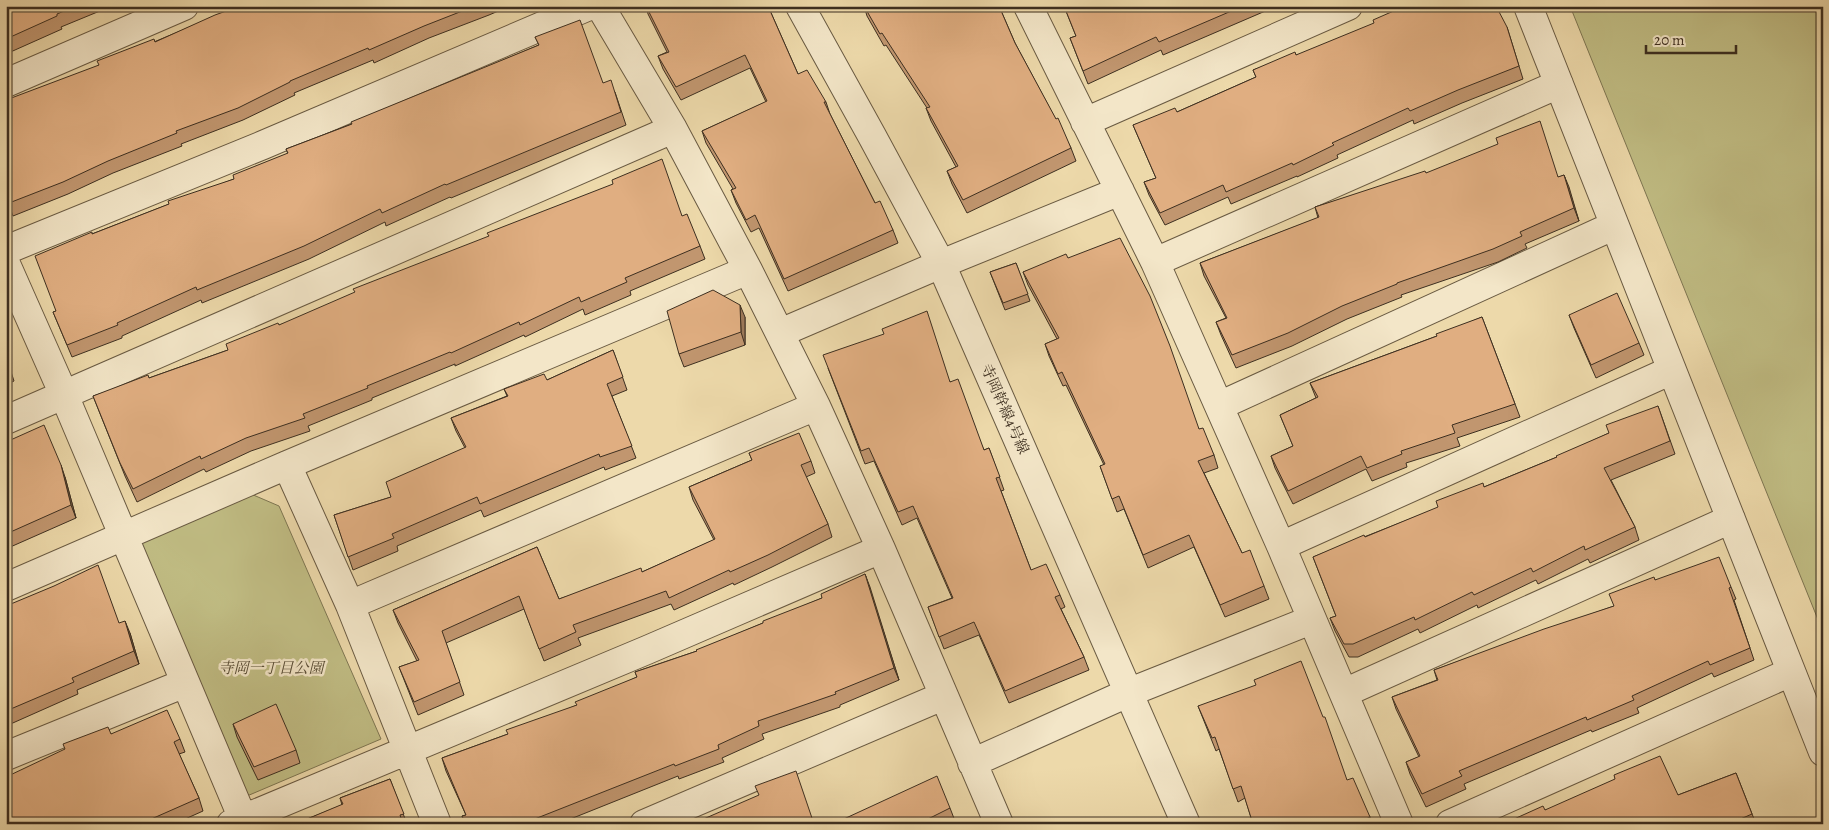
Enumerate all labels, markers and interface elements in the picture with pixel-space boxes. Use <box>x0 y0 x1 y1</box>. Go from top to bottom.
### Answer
scale bar <box>1646 22 1736 54</box>
text: 20 m <box>1654 30 1685 50</box>
street label: 寺岡幹線4号線 <box>976 361 1034 457</box>
park label: 寺岡一丁目公園 <box>218 658 326 678</box>

